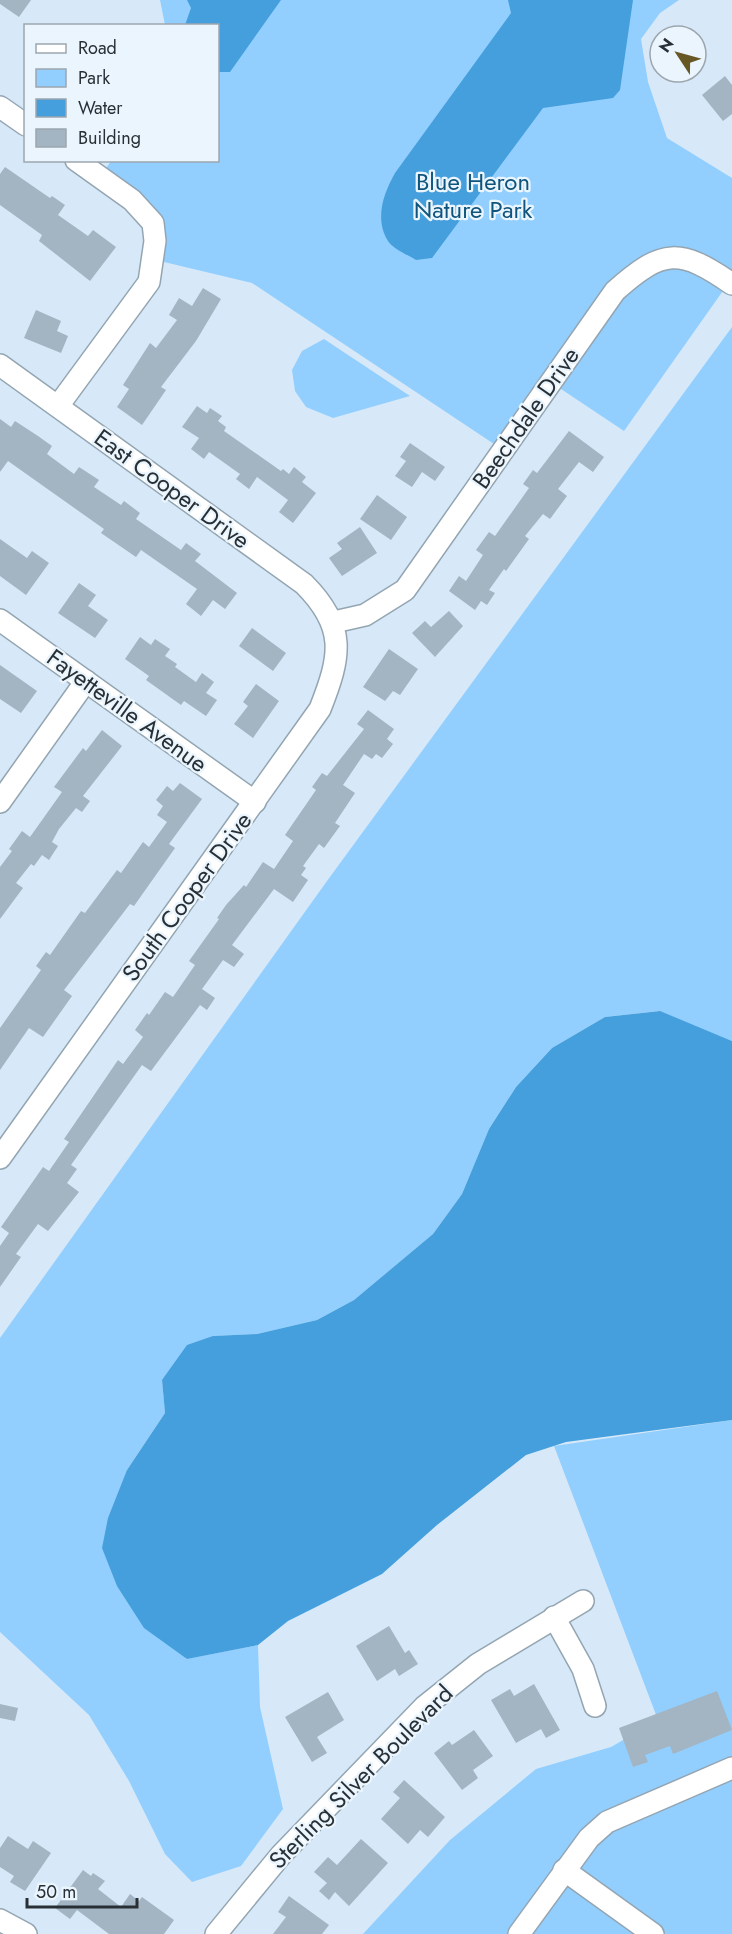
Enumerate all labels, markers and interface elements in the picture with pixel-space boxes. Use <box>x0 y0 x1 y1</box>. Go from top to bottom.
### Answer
legend <box>24 24 219 162</box>
north arrow <box>648 24 708 84</box>
text: N <box>653 34 679 57</box>
text: Road <box>78 35 117 61</box>
text: Park <box>78 65 110 91</box>
text: Water <box>78 95 123 121</box>
text: Building <box>78 125 141 151</box>
park label: Blue Heron Nature Park <box>414 164 533 227</box>
street label: Beechdale Drive <box>464 340 587 496</box>
street label: East Cooper Drive <box>87 420 257 557</box>
street label: Fayetteville Avenue <box>40 640 215 781</box>
street label: South Cooper Drive <box>113 805 260 989</box>
street label: Sterling Silver Boulevard <box>260 1676 461 1877</box>
scale bar <box>27 1871 136 1909</box>
text: 50 m <box>36 1879 76 1905</box>

